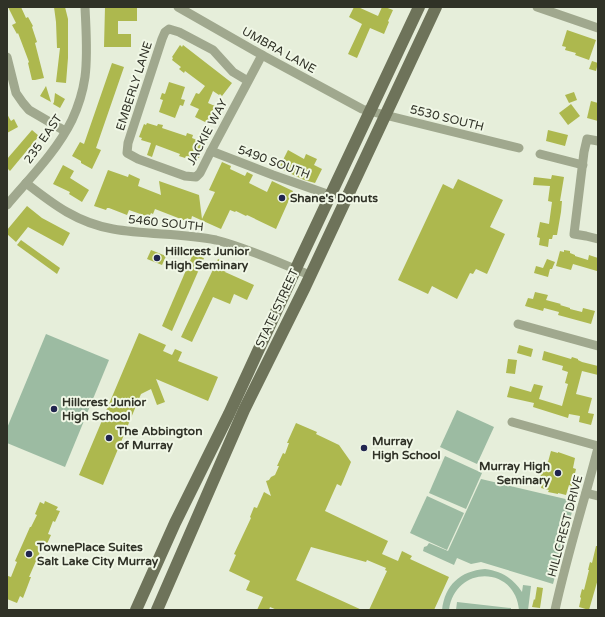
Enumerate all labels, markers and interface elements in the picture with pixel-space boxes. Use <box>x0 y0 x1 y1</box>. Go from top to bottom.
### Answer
street label: UMBRA LANE <box>240 24 319 76</box>
street label: EMBERLY LANE <box>113 39 155 133</box>
street label: JACKIE WAY <box>184 96 230 168</box>
street label: 5530 SOUTH <box>408 102 486 134</box>
street label: 235 EAST <box>21 111 65 166</box>
street label: 5490 SOUTH <box>236 142 312 182</box>
place label: Shane's Donuts <box>290 191 378 205</box>
marker: Shane's Donuts <box>277 193 287 203</box>
street label: 5460 SOUTH <box>128 212 204 234</box>
place label: Hillcrest Junior High Seminary <box>165 244 249 273</box>
marker: Hillcrest Junior High Seminary <box>152 253 162 263</box>
street label: STATE STREET <box>253 266 302 350</box>
place label: Hillcrest Junior High School <box>62 395 146 424</box>
marker: Hillcrest Junior High School <box>49 404 59 414</box>
place label: The Abbington of Murray <box>116 424 202 453</box>
marker: The Abbington of Murray <box>104 433 114 443</box>
place label: Murray High School <box>372 434 441 463</box>
marker: Murray High School <box>359 443 369 453</box>
place label: Murray High Seminary <box>479 459 551 488</box>
marker: Murray High Seminary <box>553 468 563 478</box>
street label: HILLCREST DRIVE <box>545 473 585 579</box>
place label: TownePlace Suites Salt Lake City Murray <box>36 540 159 569</box>
marker: TownePlace Suites Salt Lake City Murray <box>24 549 34 559</box>

